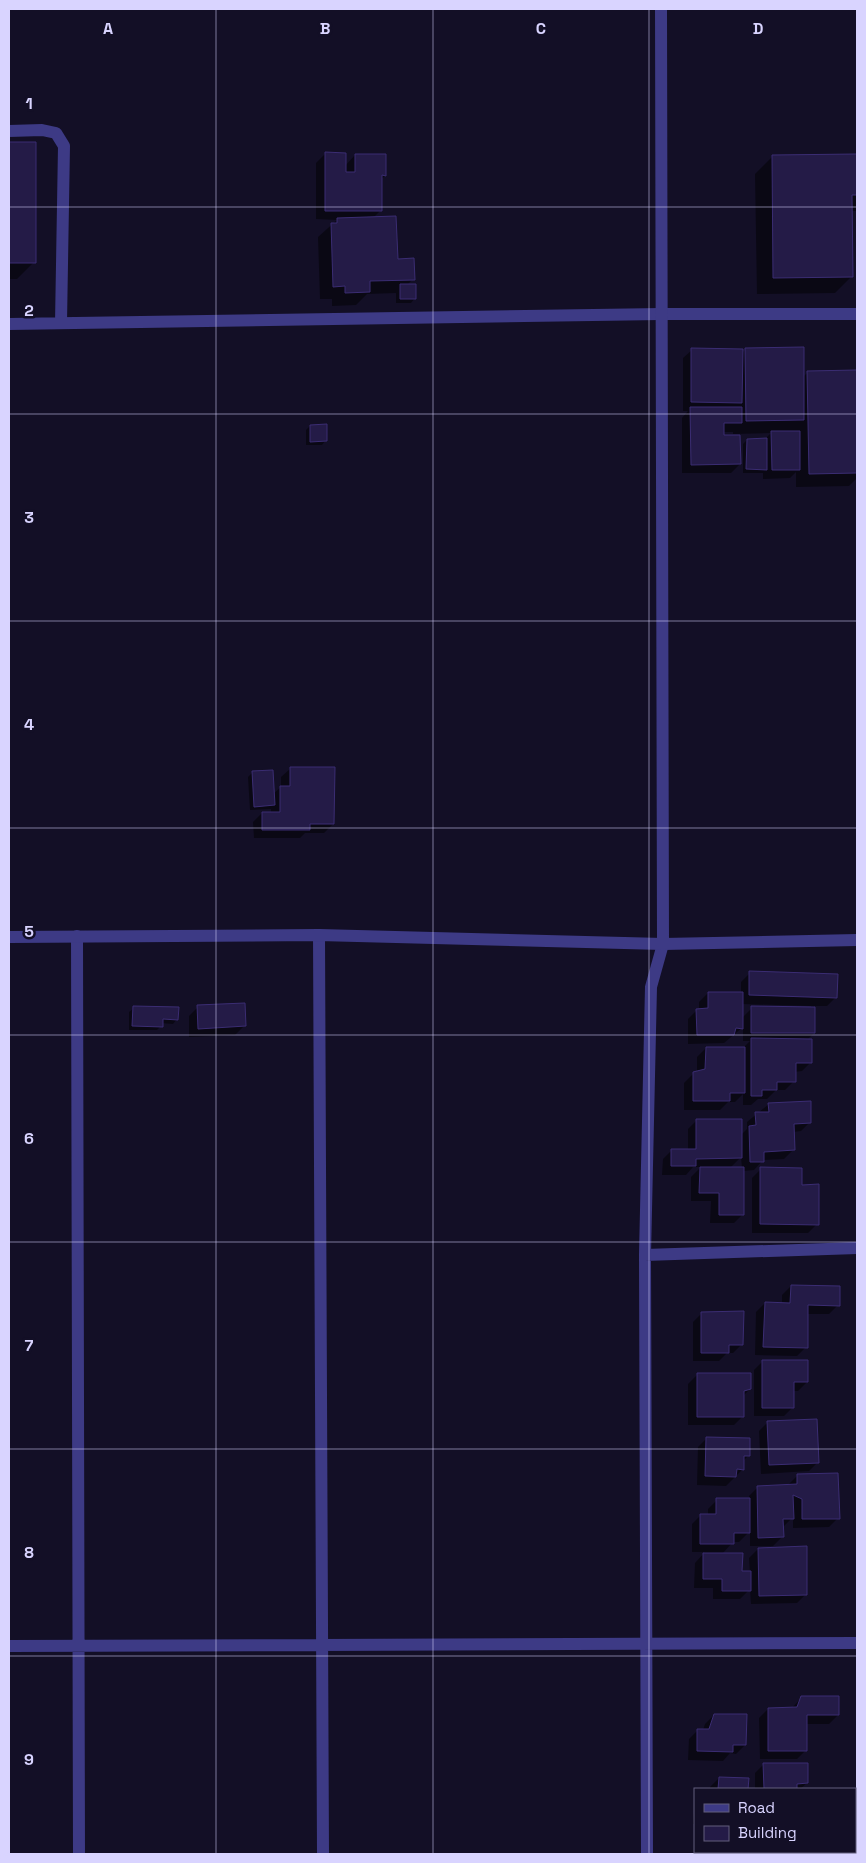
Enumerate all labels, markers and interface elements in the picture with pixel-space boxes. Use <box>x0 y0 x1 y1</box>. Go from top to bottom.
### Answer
text: A <box>103 18 113 39</box>
text: B <box>320 18 330 39</box>
text: C <box>536 18 546 39</box>
text: D <box>753 18 763 39</box>
text: 1 <box>25 93 33 114</box>
text: 2 <box>24 300 34 321</box>
text: 3 <box>24 507 34 528</box>
text: 4 <box>24 714 34 735</box>
text: 5 <box>24 921 34 942</box>
text: 6 <box>24 1128 34 1149</box>
text: 7 <box>25 1335 34 1356</box>
text: 8 <box>24 1542 34 1563</box>
text: 9 <box>24 1749 34 1770</box>
legend <box>694 1788 856 1853</box>
text: Road <box>738 1798 775 1817</box>
text: Building <box>738 1823 797 1842</box>

